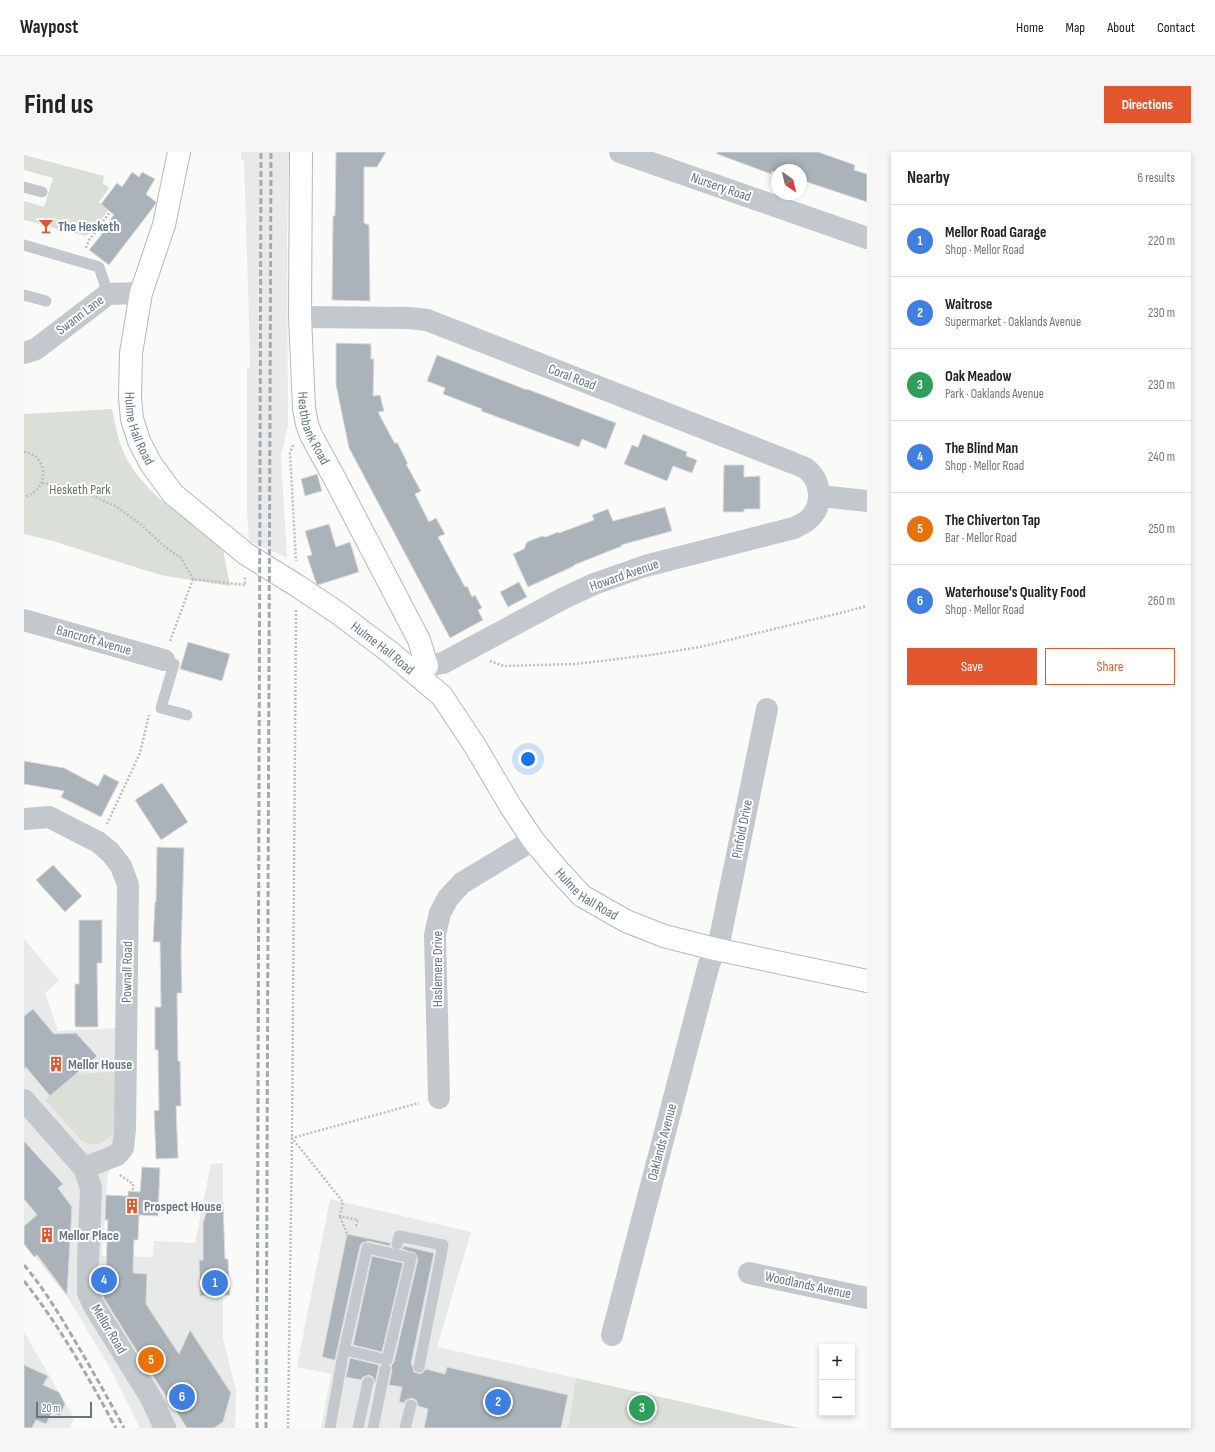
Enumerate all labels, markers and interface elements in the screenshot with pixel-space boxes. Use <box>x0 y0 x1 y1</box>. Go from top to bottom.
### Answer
text: Waypost <box>20 16 78 39</box>
text: Home <box>1016 19 1044 36</box>
text: Map <box>1066 19 1085 36</box>
text: About <box>1107 19 1135 36</box>
text: Contact <box>1157 19 1195 36</box>
button: Directions <box>1104 86 1191 123</box>
text: Find us <box>24 88 93 121</box>
north arrow <box>771 164 807 200</box>
text: Nearby <box>907 168 950 188</box>
street label: Nursery Road <box>689 169 753 205</box>
text: 6 results <box>1137 170 1175 186</box>
bar icon: The Hesketh <box>37 217 55 235</box>
place label: The Hesketh <box>58 218 120 235</box>
text: Mellor Road Garage <box>945 223 1046 242</box>
text: 1 <box>917 233 923 249</box>
text: 220 m <box>1148 233 1175 249</box>
text: Shop · Mellor Road <box>945 242 1024 258</box>
street label: Swann Lane <box>53 292 107 338</box>
text: Waitrose <box>945 295 992 314</box>
text: 2 <box>917 305 923 321</box>
text: 230 m <box>1148 305 1175 321</box>
text: Supermarket · Oaklands Avenue <box>945 314 1081 330</box>
street label: Coral Road <box>546 360 598 394</box>
text: Oak Meadow <box>945 367 1012 386</box>
text: 3 <box>917 377 923 393</box>
text: 230 m <box>1148 377 1175 393</box>
text: Park · Oaklands Avenue <box>945 386 1044 402</box>
street label: Heathbank Road <box>295 391 334 467</box>
street label: Hulme Hall Road <box>121 392 158 468</box>
text: The Blind Man <box>945 439 1018 458</box>
text: 4 <box>917 449 923 465</box>
text: 240 m <box>1148 449 1175 465</box>
text: Shop · Mellor Road <box>945 458 1024 474</box>
park label: Hesketh Park <box>49 481 111 498</box>
text: The Chiverton Tap <box>945 511 1040 530</box>
text: 5 <box>917 521 923 537</box>
text: 250 m <box>1148 521 1175 537</box>
text: Bar · Mellor Road <box>945 530 1017 546</box>
street label: Howard Avenue <box>587 555 661 595</box>
text: Waterhouse's Quality Food <box>945 583 1086 602</box>
text: 6 <box>917 593 923 609</box>
text: 260 m <box>1148 593 1175 609</box>
text: Shop · Mellor Road <box>945 602 1024 618</box>
street label: Hulme Hall Road <box>348 618 418 678</box>
street label: Bancroft Avenue <box>54 621 134 659</box>
button: Save <box>907 648 1037 685</box>
button: Share <box>1045 648 1175 685</box>
your location <box>518 749 538 769</box>
street label: Pinfold Drive <box>728 798 756 860</box>
street label: Hulme Hall Road <box>552 864 622 924</box>
street label: Haslemere Drive <box>429 931 446 1007</box>
street label: Pownall Road <box>118 941 136 1003</box>
building icon: Mellor House <box>47 1055 65 1073</box>
place label: Mellor House <box>68 1056 132 1073</box>
street label: Oaklands Avenue <box>644 1102 680 1182</box>
building icon: Prospect House <box>123 1197 141 1215</box>
place label: Prospect House <box>144 1198 222 1215</box>
building icon: Mellor Place <box>38 1226 56 1244</box>
place label: Mellor Place <box>59 1227 119 1244</box>
pin: 4 <box>91 1265 117 1295</box>
pin: 1 <box>202 1268 228 1298</box>
street label: Woodlands Avenue <box>763 1268 853 1302</box>
street label: Mellor Road <box>88 1301 130 1357</box>
map controls <box>819 1344 855 1416</box>
button: + <box>819 1344 855 1380</box>
pin: 5 <box>138 1345 164 1375</box>
button: − <box>819 1380 855 1416</box>
pin: 6 <box>169 1382 195 1412</box>
pin: 2 <box>485 1387 511 1417</box>
pin: 3 <box>629 1393 655 1423</box>
scale bar <box>36 1400 92 1419</box>
text: 20 m <box>42 1402 60 1415</box>

